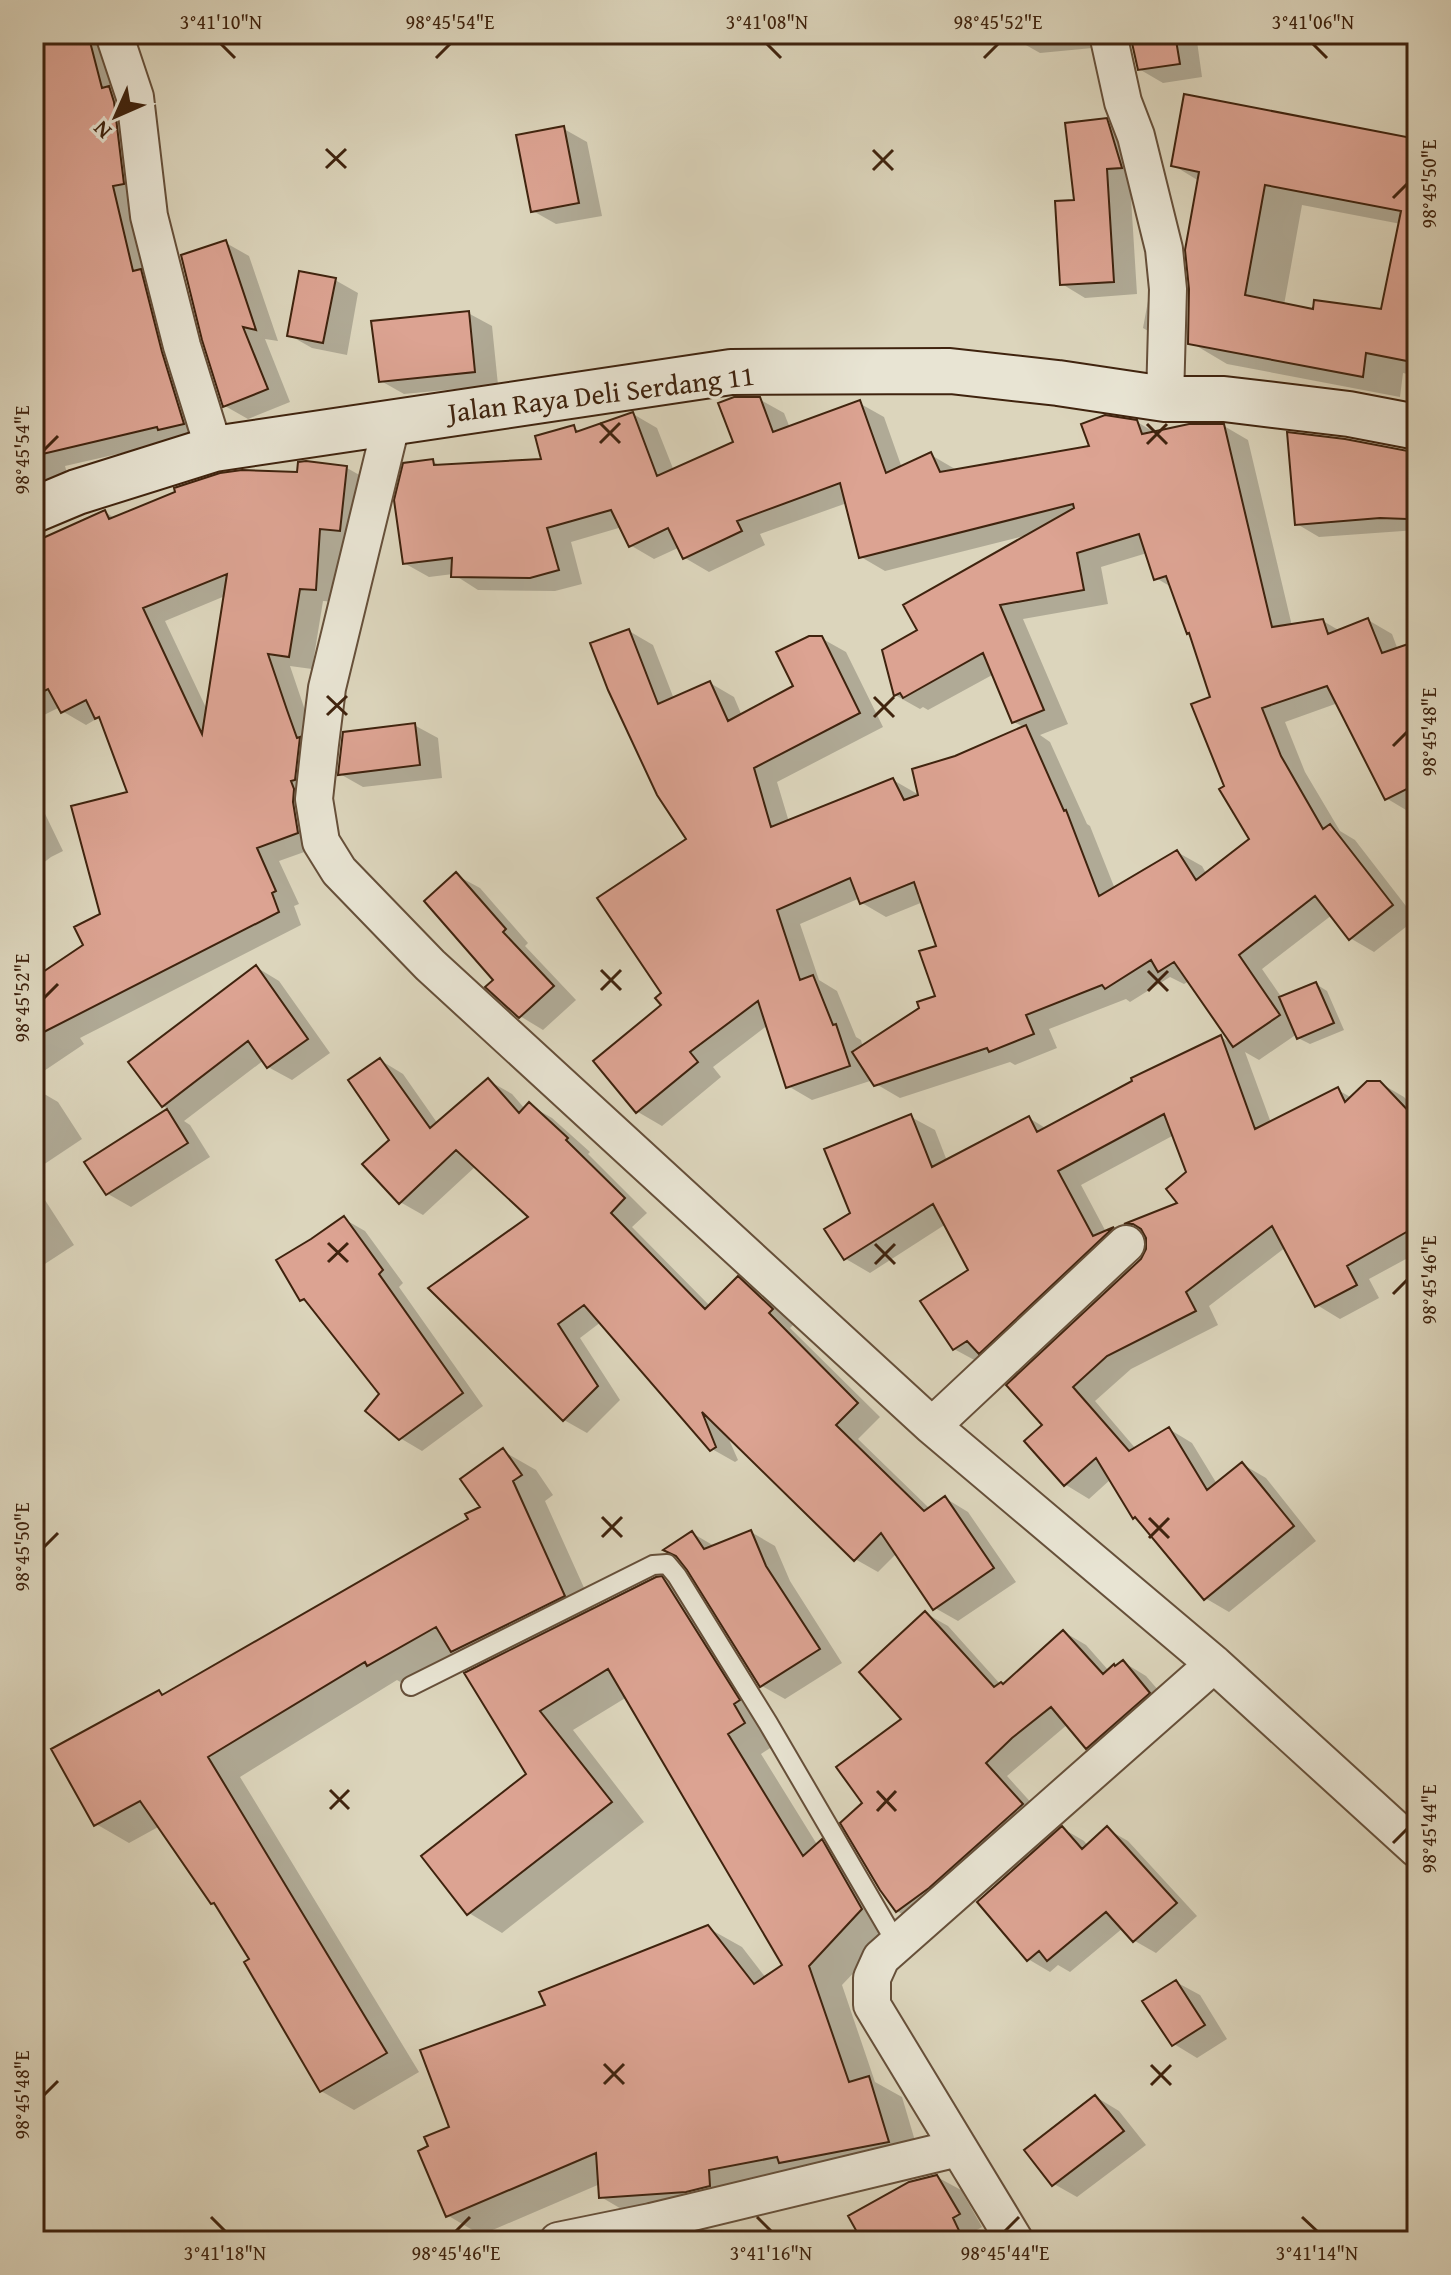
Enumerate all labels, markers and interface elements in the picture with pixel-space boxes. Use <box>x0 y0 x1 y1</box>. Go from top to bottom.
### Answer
text: 3°41'10"N <box>180 7 262 36</box>
text: 98°45'54"E <box>406 7 494 36</box>
text: 3°41'08"N <box>726 7 808 36</box>
text: 98°45'52"E <box>954 7 1042 36</box>
text: 3°41'06"N <box>1272 7 1354 36</box>
north arrow <box>76 76 156 156</box>
text: N <box>85 113 118 147</box>
text: 98°45'50"E <box>1414 140 1443 228</box>
street label: Jalan Raya Deli Serdang 11 <box>442 354 757 433</box>
text: 98°45'54"E <box>7 406 36 494</box>
text: 98°45'48"E <box>1414 688 1443 776</box>
text: 98°45'52"E <box>7 954 36 1042</box>
text: 98°45'46"E <box>1414 1236 1443 1324</box>
text: 98°45'50"E <box>7 1503 36 1591</box>
text: 98°45'44"E <box>1414 1785 1443 1873</box>
text: 98°45'48"E <box>7 2051 36 2139</box>
text: 3°41'18"N <box>184 2238 266 2267</box>
text: 98°45'46"E <box>412 2238 500 2267</box>
text: 3°41'16"N <box>730 2238 812 2267</box>
text: 98°45'44"E <box>961 2238 1049 2267</box>
text: 3°41'14"N <box>1276 2238 1358 2267</box>

